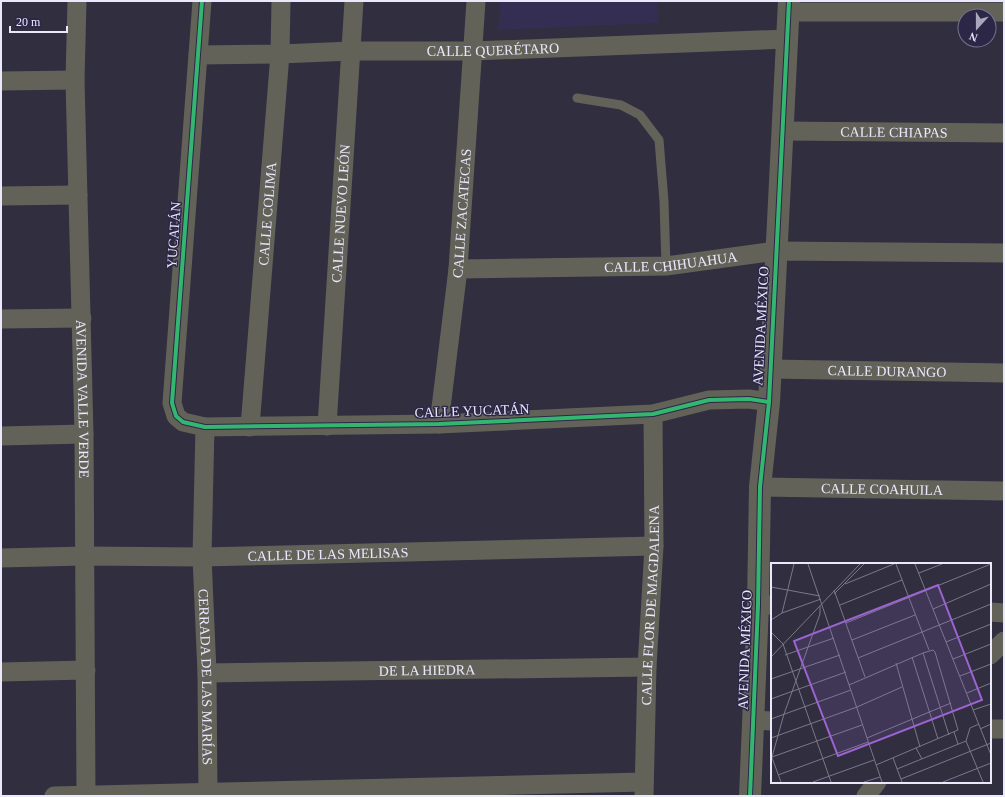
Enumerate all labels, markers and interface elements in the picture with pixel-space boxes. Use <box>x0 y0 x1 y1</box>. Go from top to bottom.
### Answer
scale bar <box>10 8 67 34</box>
north arrow <box>957 8 997 48</box>
text: 20 m <box>16 15 41 29</box>
text: N <box>968 30 979 44</box>
street label: CALLE QUERÉTARO <box>427 40 559 59</box>
street label: CALLE CHIAPAS <box>840 124 948 140</box>
street label: CALLE NUEVO LEÓN <box>329 144 352 283</box>
street label: CALLE ZACATECAS <box>449 148 474 279</box>
street label: CALLE COLIMA <box>256 160 279 266</box>
street label: YUCATÁN <box>163 201 184 269</box>
street label: CALLE CHIHUAHUA <box>604 249 739 274</box>
street label: AVENIDA MÉXICO <box>749 266 772 386</box>
street label: AVENIDA VALLE VERDE <box>74 319 92 478</box>
street label: CALLE DURANGO <box>827 362 946 380</box>
street label: CALLE YUCATÁN <box>414 400 530 421</box>
street label: CALLE COAHUILA <box>821 481 944 498</box>
street label: CALLE FLOR DE MAGDALENA <box>639 504 662 705</box>
street label: CALLE DE LAS MELISAS <box>247 544 408 563</box>
inset map <box>771 563 991 783</box>
street label: CERRADA DE LAS MARÍAS <box>196 588 216 765</box>
street label: AVENIDA MÉXICO <box>734 590 755 710</box>
street label: DE LA HIEDRA <box>379 662 476 678</box>

